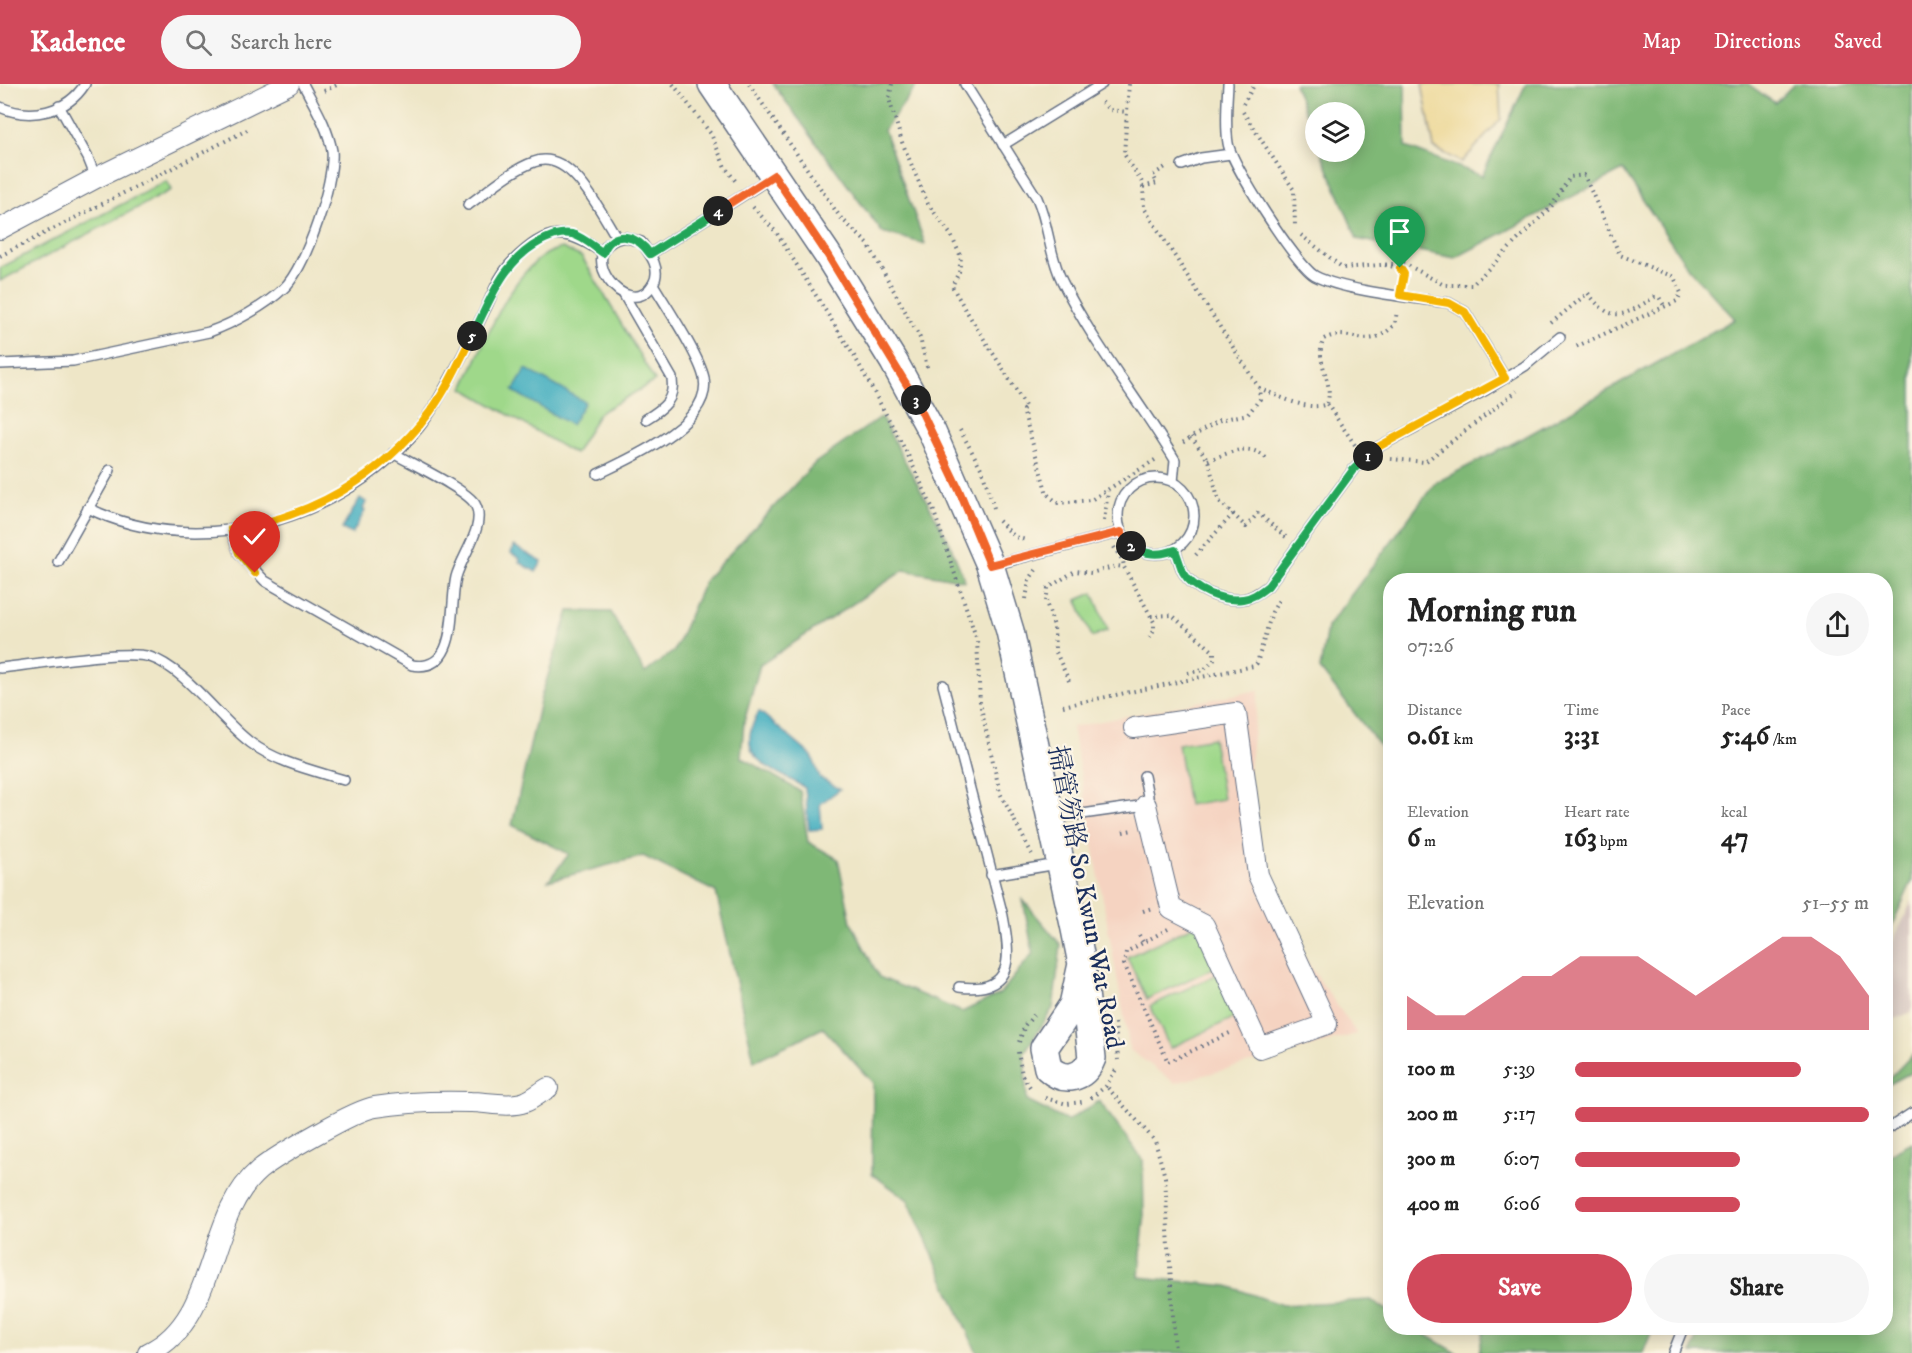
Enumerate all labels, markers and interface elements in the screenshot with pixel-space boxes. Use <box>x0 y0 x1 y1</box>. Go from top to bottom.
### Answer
search box <box>161 15 581 69</box>
text: Kadence <box>30 25 125 60</box>
icon: search <box>182 26 215 59</box>
text: Search here <box>230 29 332 56</box>
text: Map <box>1642 29 1681 55</box>
text: Directions <box>1714 29 1801 55</box>
text: Saved <box>1834 29 1882 55</box>
map controls <box>1305 102 1365 162</box>
button: layers <box>1305 102 1365 162</box>
pin: 4 <box>703 196 733 226</box>
text: 4 <box>713 201 723 221</box>
pin <box>1374 206 1425 268</box>
icon: arrive <box>1383 215 1416 248</box>
pin: 5 <box>457 321 487 351</box>
text: 5 <box>468 326 476 346</box>
pin: 3 <box>901 385 931 415</box>
text: 3 <box>913 390 919 410</box>
pin: 1 <box>1353 441 1383 471</box>
text: 1 <box>1365 446 1371 466</box>
pin <box>229 511 280 573</box>
icon: check <box>238 520 271 553</box>
pin: 2 <box>1116 531 1146 561</box>
text: 2 <box>1127 536 1135 556</box>
text: Morning run <box>1407 591 1576 632</box>
button: share <box>1806 593 1869 656</box>
text: 07:26 <box>1407 634 1454 659</box>
text: Distance <box>1407 700 1462 720</box>
text: Time <box>1564 700 1599 720</box>
text: Pace <box>1721 700 1751 720</box>
text: 0.61 <box>1407 720 1450 753</box>
text: 3:31 <box>1564 720 1600 753</box>
text: 5:46 <box>1721 720 1769 753</box>
text: km <box>1450 729 1474 749</box>
text: /km <box>1769 729 1797 749</box>
street label: 掃管笏路 So Kwun Wat Road <box>1040 743 1131 1052</box>
text: Elevation <box>1407 802 1469 822</box>
text: Heart rate <box>1564 802 1630 822</box>
text: kcal <box>1721 802 1747 822</box>
text: 6 <box>1407 822 1421 855</box>
text: 163 <box>1564 822 1597 855</box>
text: 47 <box>1721 822 1749 855</box>
text: m <box>1421 831 1436 851</box>
text: bpm <box>1597 831 1628 851</box>
text: Elevation <box>1407 891 1484 916</box>
text: 51–55 m <box>1802 891 1869 916</box>
text: 100 m <box>1407 1057 1455 1082</box>
text: 5:39 <box>1503 1057 1536 1082</box>
text: 200 m <box>1407 1102 1458 1127</box>
text: 5:17 <box>1503 1102 1536 1127</box>
text: 300 m <box>1407 1147 1455 1172</box>
text: 6:07 <box>1503 1147 1540 1172</box>
text: 400 m <box>1407 1192 1459 1217</box>
text: 6:06 <box>1503 1192 1540 1217</box>
button: Save <box>1407 1254 1632 1323</box>
button: Share <box>1644 1254 1869 1323</box>

